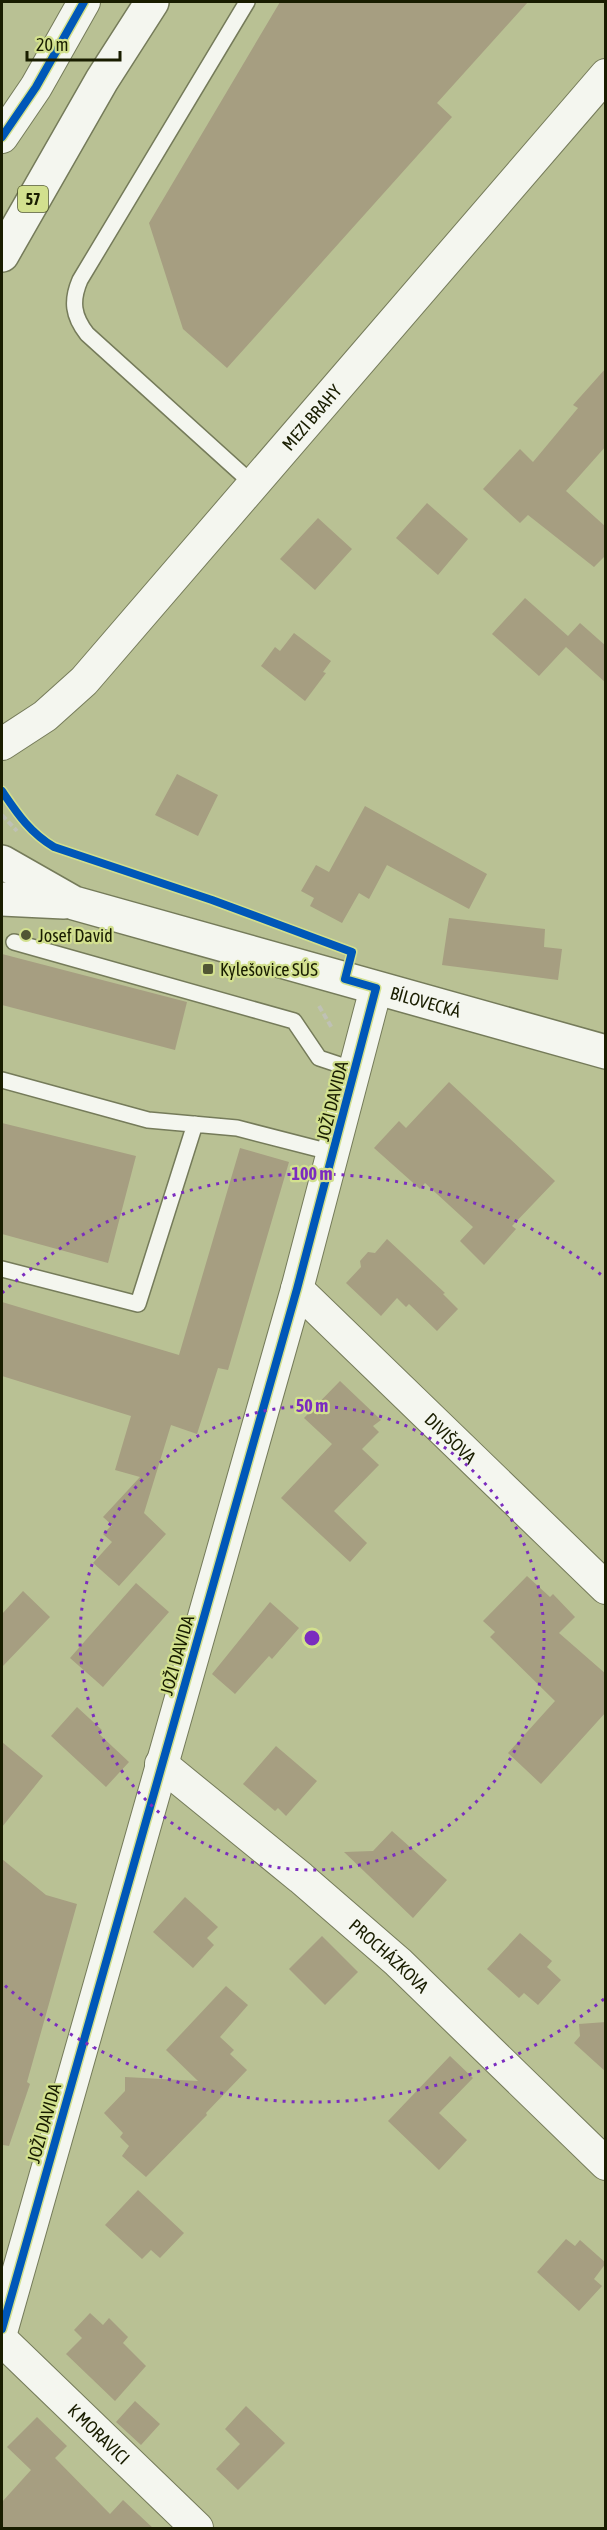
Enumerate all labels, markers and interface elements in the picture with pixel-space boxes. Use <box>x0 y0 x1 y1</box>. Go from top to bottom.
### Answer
scale bar <box>27 24 120 62</box>
text: 20 m <box>36 34 68 55</box>
road number: 57 <box>18 186 48 212</box>
street label: MEZI BRAHY <box>277 380 345 454</box>
place label: Josef David <box>38 925 113 946</box>
marker: Josef David <box>19 928 33 942</box>
place label: Kylešovice SÚS <box>220 959 318 980</box>
marker: Kylešovice SÚS <box>201 962 215 976</box>
street label: BÍLOVECKÁ <box>388 982 463 1021</box>
street label: JOŽI DAVIDA <box>312 1059 352 1143</box>
text: 100 m <box>292 1163 332 1184</box>
text: 50 m <box>296 1395 328 1416</box>
street label: DIVIŠOVA <box>421 1408 481 1467</box>
street label: JOŽI DAVIDA <box>156 1613 198 1697</box>
centre of rings <box>302 1628 322 1648</box>
street label: PROCHÁZKOVA <box>345 1914 433 1997</box>
street label: JOŽI DAVIDA <box>23 2081 65 2165</box>
street label: K MORAVICI <box>64 2399 134 2468</box>

